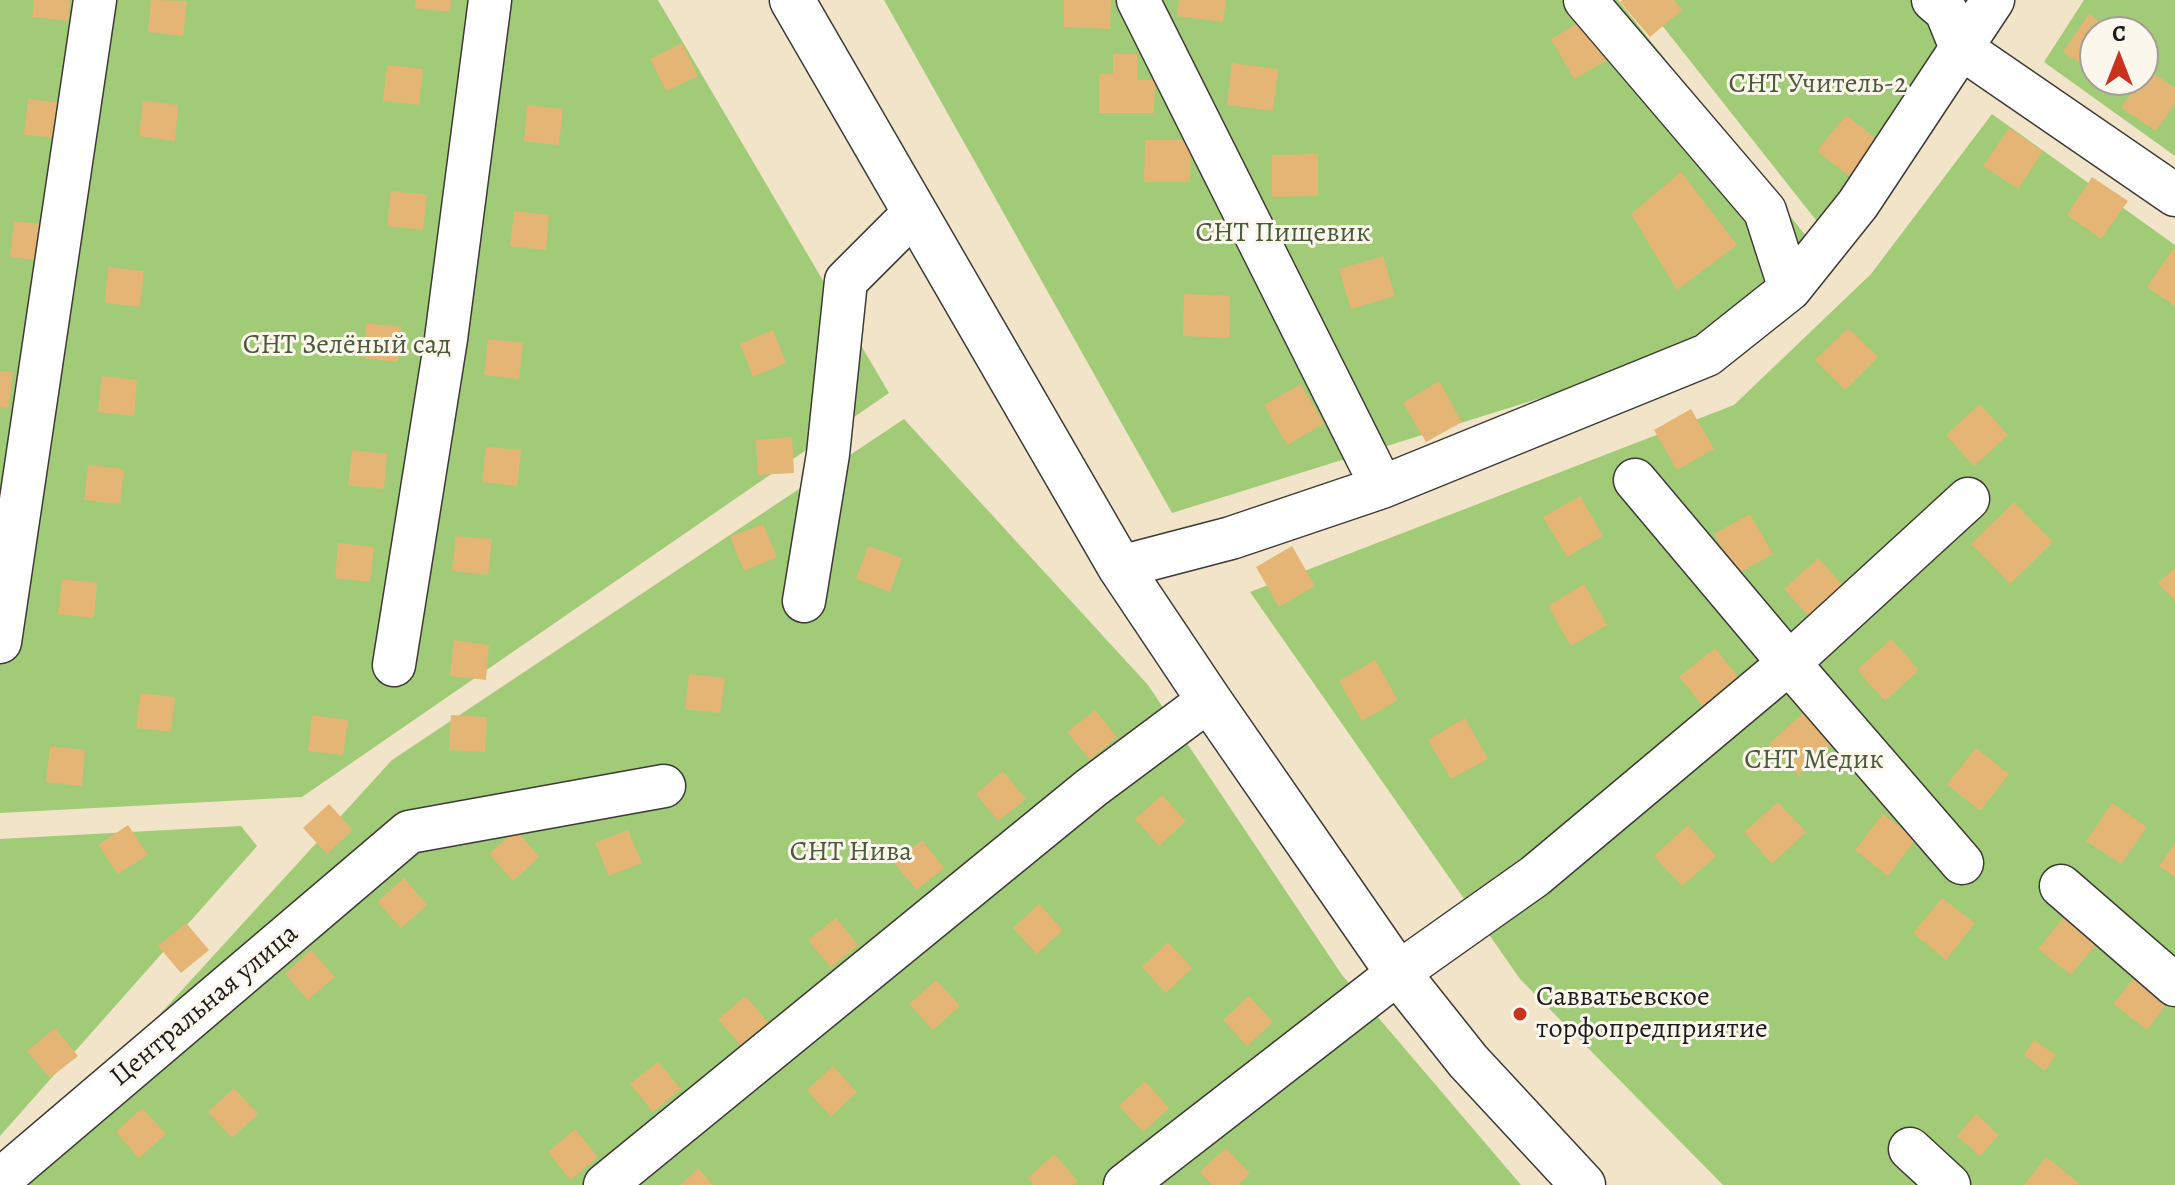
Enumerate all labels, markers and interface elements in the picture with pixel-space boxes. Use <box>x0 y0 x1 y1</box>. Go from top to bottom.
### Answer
north arrow <box>2079 16 2159 96</box>
text: С <box>2112 19 2126 49</box>
park label: СНТ Учитель-2 <box>1728 68 1908 102</box>
park label: СНТ Пищевик <box>1196 217 1370 251</box>
park label: СНТ Зелёный сад <box>243 329 451 363</box>
park label: СНТ Медик <box>1744 744 1884 778</box>
park label: СНТ Нива <box>790 836 912 870</box>
street label: Центральная улица <box>104 918 306 1094</box>
place label: Савватьевское торфопредприятие <box>1536 981 1768 1047</box>
marker: Савватьевское торфопредприятие <box>1511 1005 1529 1023</box>

